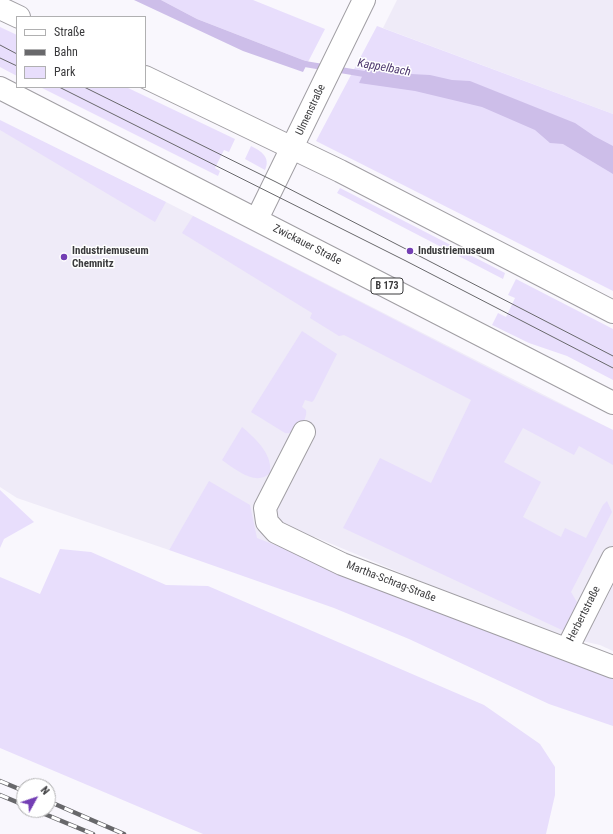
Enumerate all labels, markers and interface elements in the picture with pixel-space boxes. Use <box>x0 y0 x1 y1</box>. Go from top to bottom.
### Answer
legend <box>16 16 146 88</box>
text: Straße <box>54 25 85 39</box>
text: Bahn <box>54 45 78 59</box>
water label: Kappelbach <box>356 56 412 80</box>
text: Park <box>54 65 75 79</box>
street label: Ulmenstraße <box>293 82 329 138</box>
street label: Zwickauer Straße <box>271 222 343 268</box>
place label: Industriemuseum Chemnitz <box>72 244 149 270</box>
place label: Industriemuseum <box>418 244 495 258</box>
marker: Industriemuseum <box>405 246 415 256</box>
marker: Industriemuseum Chemnitz <box>59 252 69 262</box>
road number: B 173 <box>371 278 403 294</box>
street label: Martha-Schrag-Straße <box>344 559 438 605</box>
street label: Herbertstraße <box>564 584 604 644</box>
north arrow <box>16 778 56 818</box>
text: N <box>38 784 52 797</box>

